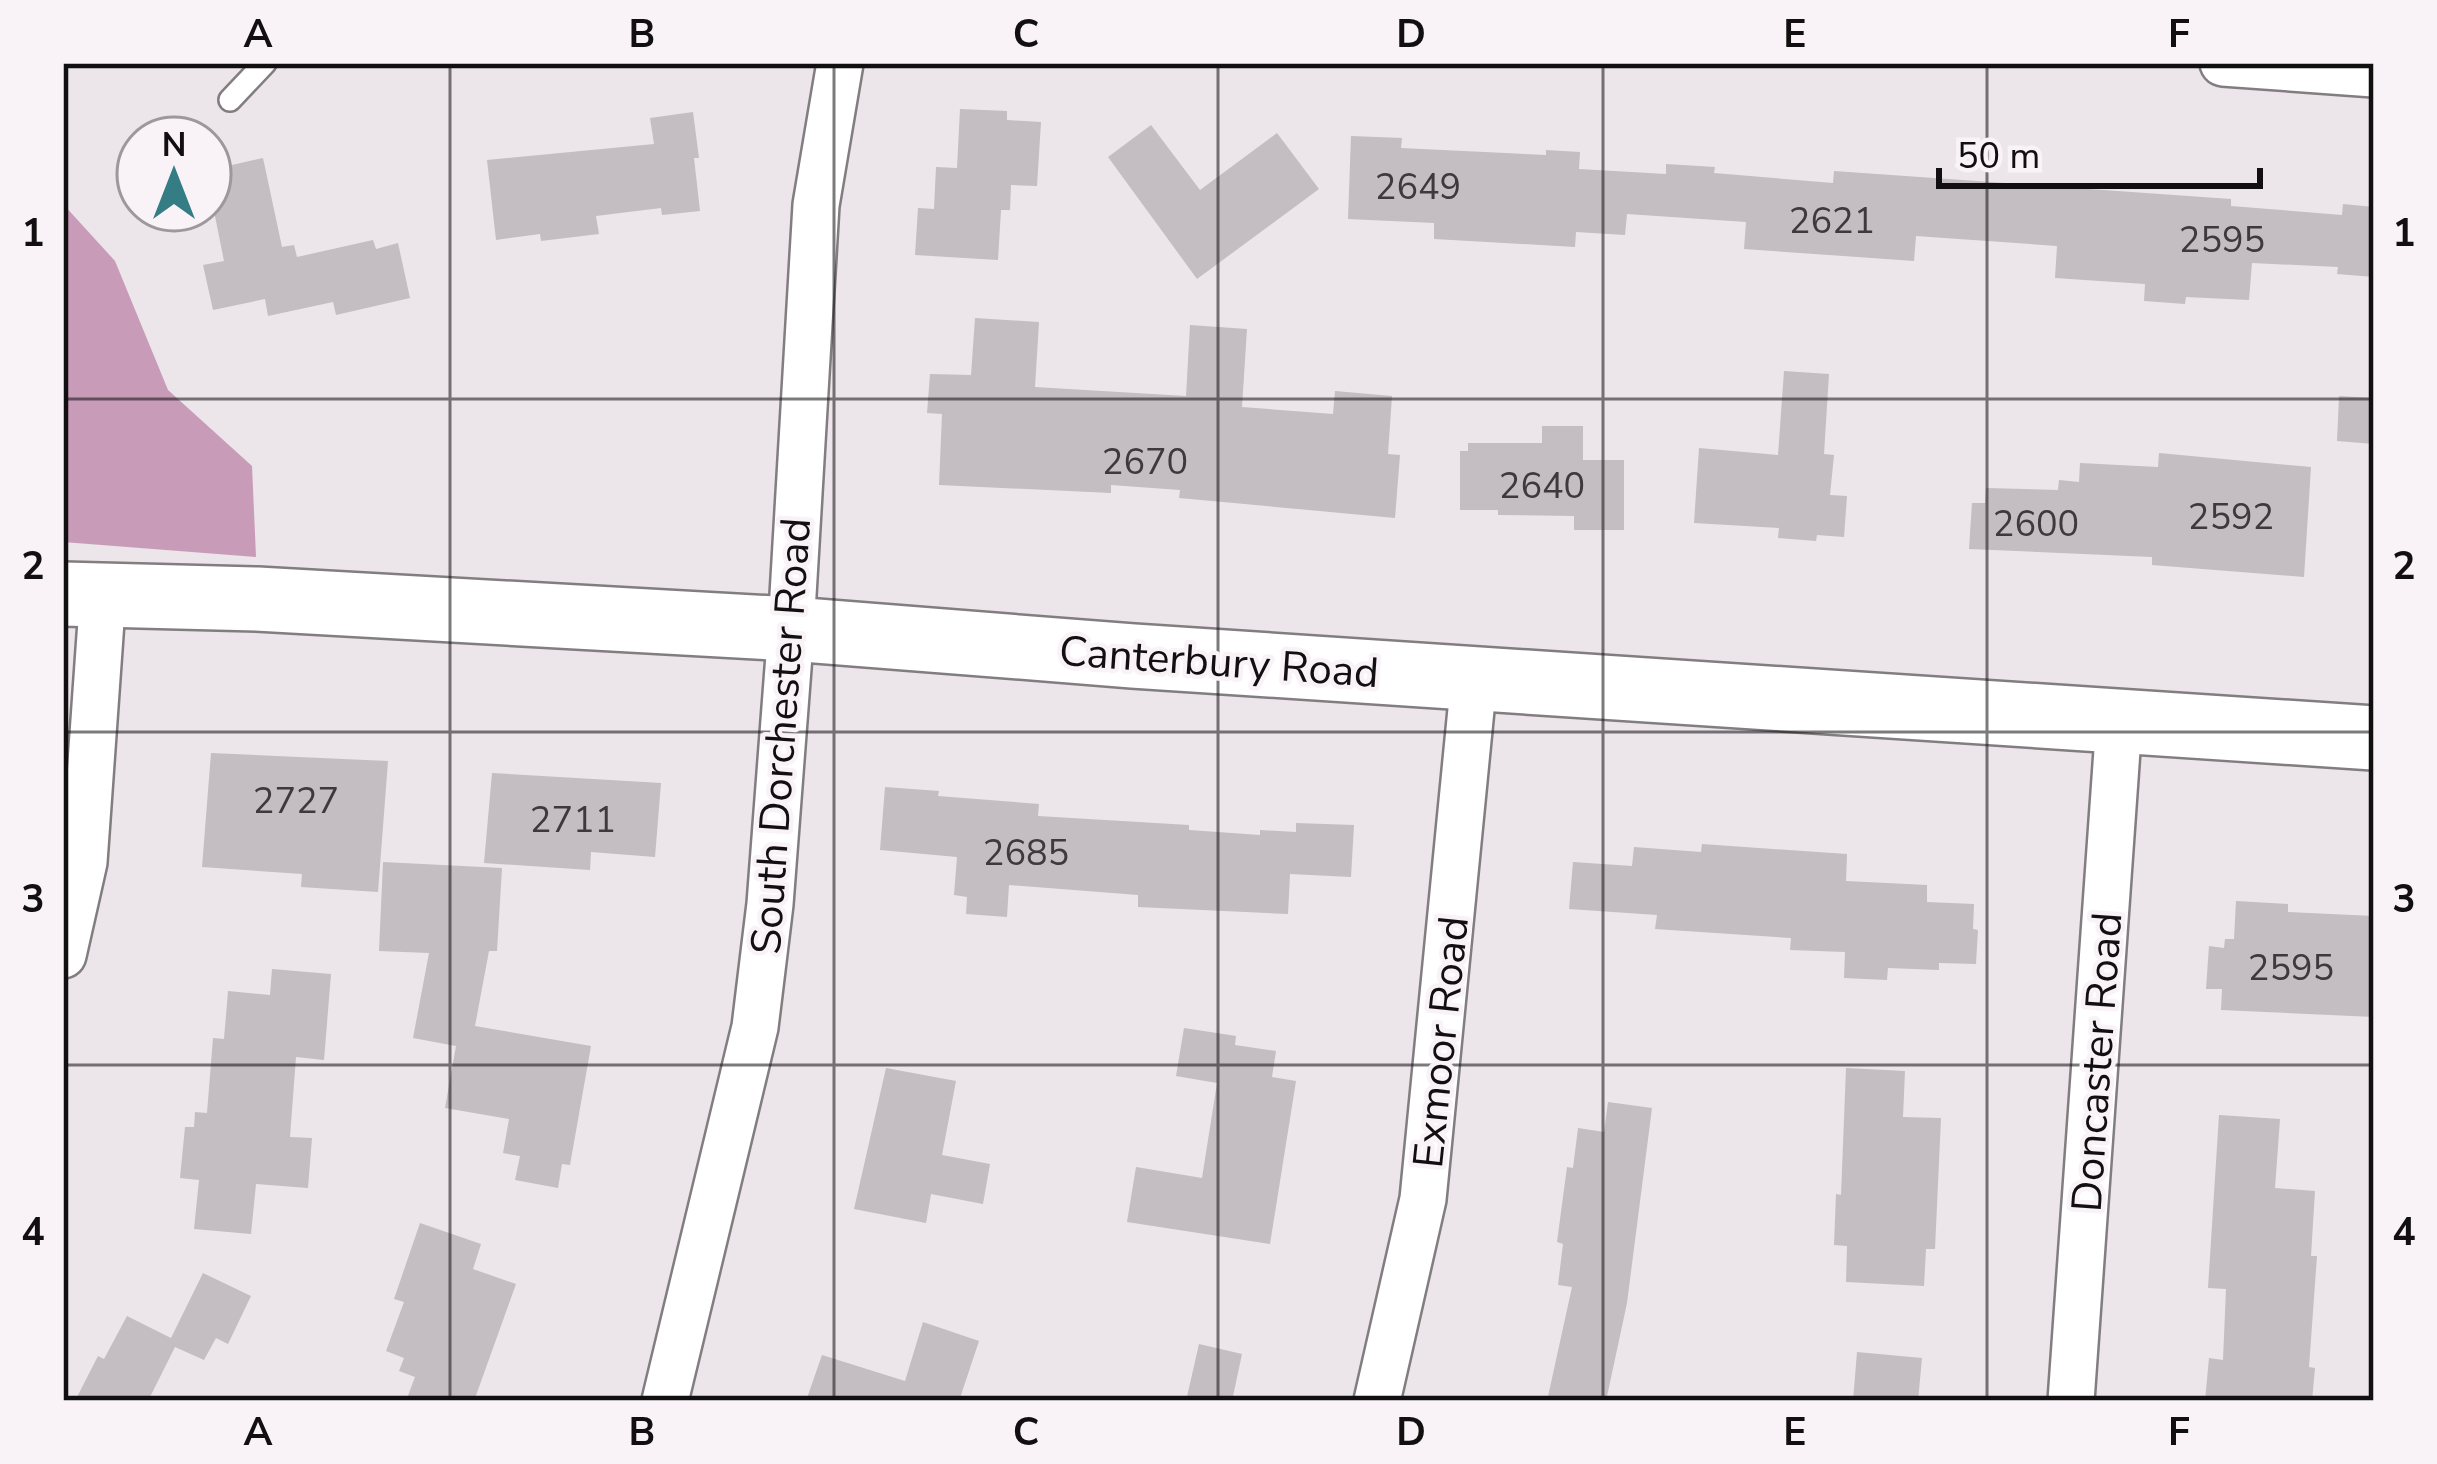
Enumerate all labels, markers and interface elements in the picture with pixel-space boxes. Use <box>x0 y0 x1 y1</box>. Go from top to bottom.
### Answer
text: A <box>243 8 273 61</box>
text: B <box>629 8 655 61</box>
text: C <box>1013 8 1039 61</box>
text: D <box>1396 8 1426 61</box>
text: E <box>1783 8 1807 61</box>
text: F <box>2168 8 2190 61</box>
north arrow <box>114 114 234 234</box>
scale bar <box>1939 114 2260 188</box>
text: N <box>162 123 186 168</box>
text: 50 m <box>1957 132 2040 181</box>
house number: 2649 <box>1375 163 1461 212</box>
house number: 2621 <box>1789 197 1875 246</box>
text: 1 <box>21 207 45 260</box>
text: 1 <box>2392 207 2416 260</box>
house number: 2595 <box>2179 216 2265 265</box>
house number: 2670 <box>1102 438 1188 487</box>
house number: 2640 <box>1499 462 1585 511</box>
house number: 2592 <box>2188 493 2274 542</box>
house number: 2600 <box>1993 500 2079 549</box>
street label: South Dorchester Road <box>738 516 825 956</box>
text: 2 <box>21 540 45 593</box>
text: 2 <box>2392 540 2416 593</box>
street label: Canterbury Road <box>1057 623 1381 702</box>
house number: 2727 <box>253 777 339 826</box>
house number: 2711 <box>530 796 616 845</box>
house number: 2685 <box>983 829 1069 878</box>
text: 3 <box>21 873 45 926</box>
text: 3 <box>2392 873 2416 926</box>
street label: Doncaster Road <box>2059 910 2136 1214</box>
street label: Exmoor Road <box>1400 913 1483 1171</box>
house number: 2595 <box>2248 944 2334 993</box>
text: 4 <box>21 1206 45 1259</box>
text: 4 <box>2392 1206 2416 1259</box>
text: A <box>243 1406 273 1459</box>
text: B <box>629 1406 655 1459</box>
text: C <box>1013 1406 1039 1459</box>
text: D <box>1396 1406 1426 1459</box>
text: E <box>1783 1406 1807 1459</box>
text: F <box>2168 1406 2190 1459</box>

